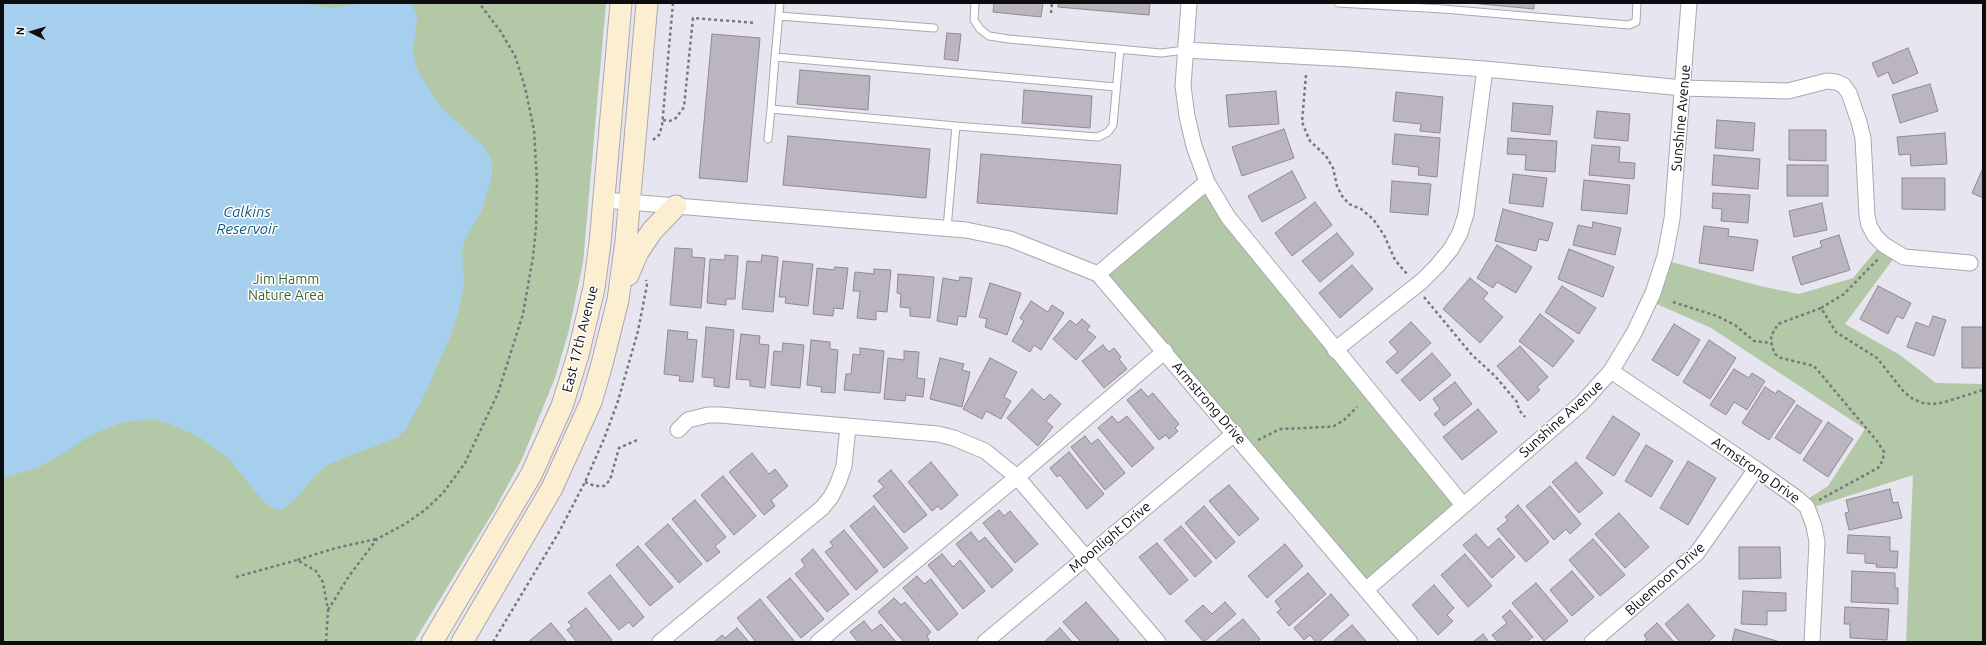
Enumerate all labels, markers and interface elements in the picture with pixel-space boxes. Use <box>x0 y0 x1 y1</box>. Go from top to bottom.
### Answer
north arrow <box>12 12 52 52</box>
text: N <box>14 26 26 36</box>
street label: Sunshine Avenue <box>1668 64 1694 172</box>
water label: Calkins Reservoir <box>217 203 277 238</box>
park label: Jim Hamm Nature Area <box>248 271 324 304</box>
street label: East 17th Avenue <box>559 284 601 394</box>
street label: Armstrong Drive <box>1169 358 1249 448</box>
street label: Sunshine Avenue <box>1516 377 1606 461</box>
street label: Armstrong Drive <box>1709 433 1803 507</box>
street label: Moonlight Drive <box>1066 498 1154 576</box>
street label: Bluemoon Drive <box>1622 539 1708 619</box>

